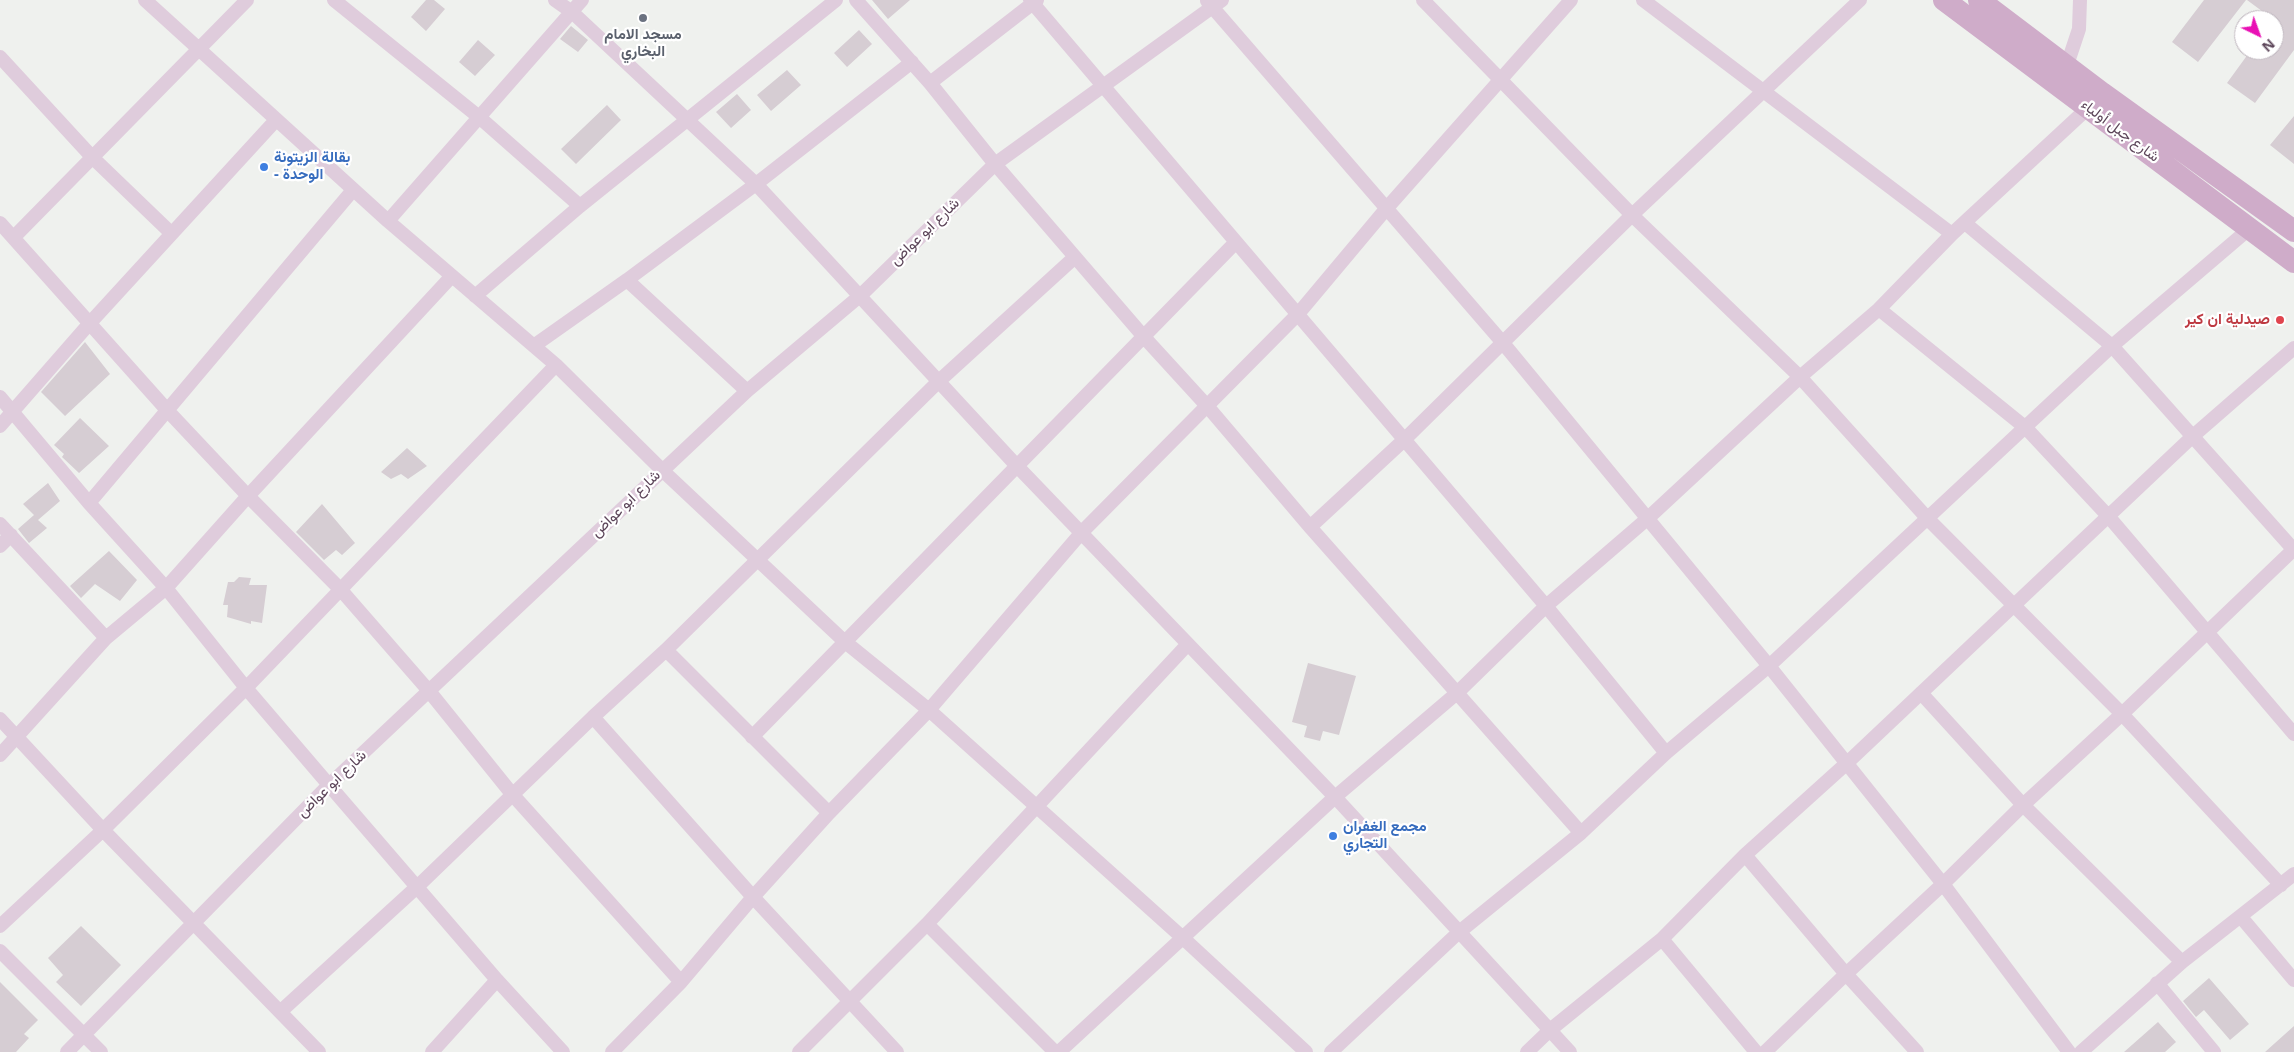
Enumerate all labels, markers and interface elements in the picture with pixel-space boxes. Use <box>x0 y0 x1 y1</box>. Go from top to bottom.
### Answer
north arrow <box>2234 10 2284 60</box>
marker: مسجد الامام البخاري <box>637 12 649 24</box>
place label: مسجد الامام البخاري <box>604 26 682 61</box>
text: N <box>2258 35 2279 57</box>
street label: شارع جبل أولياء <box>2077 96 2163 166</box>
place label: بقالة الزيتونة - الوحدة <box>274 149 350 184</box>
marker: بقالة الزيتونة - الوحدة <box>258 161 270 173</box>
street label: شارع ابو عواض <box>887 195 963 269</box>
place label: صيدلية ان كير <box>2185 311 2270 329</box>
marker: صيدلية ان كير <box>2274 314 2286 326</box>
street label: شارع ابو عواض <box>588 467 664 541</box>
street label: شارع ابو عواض <box>294 747 370 821</box>
place label: مجمع الغفران التجاري <box>1343 818 1427 853</box>
marker: مجمع الغفران التجاري <box>1327 830 1339 842</box>

